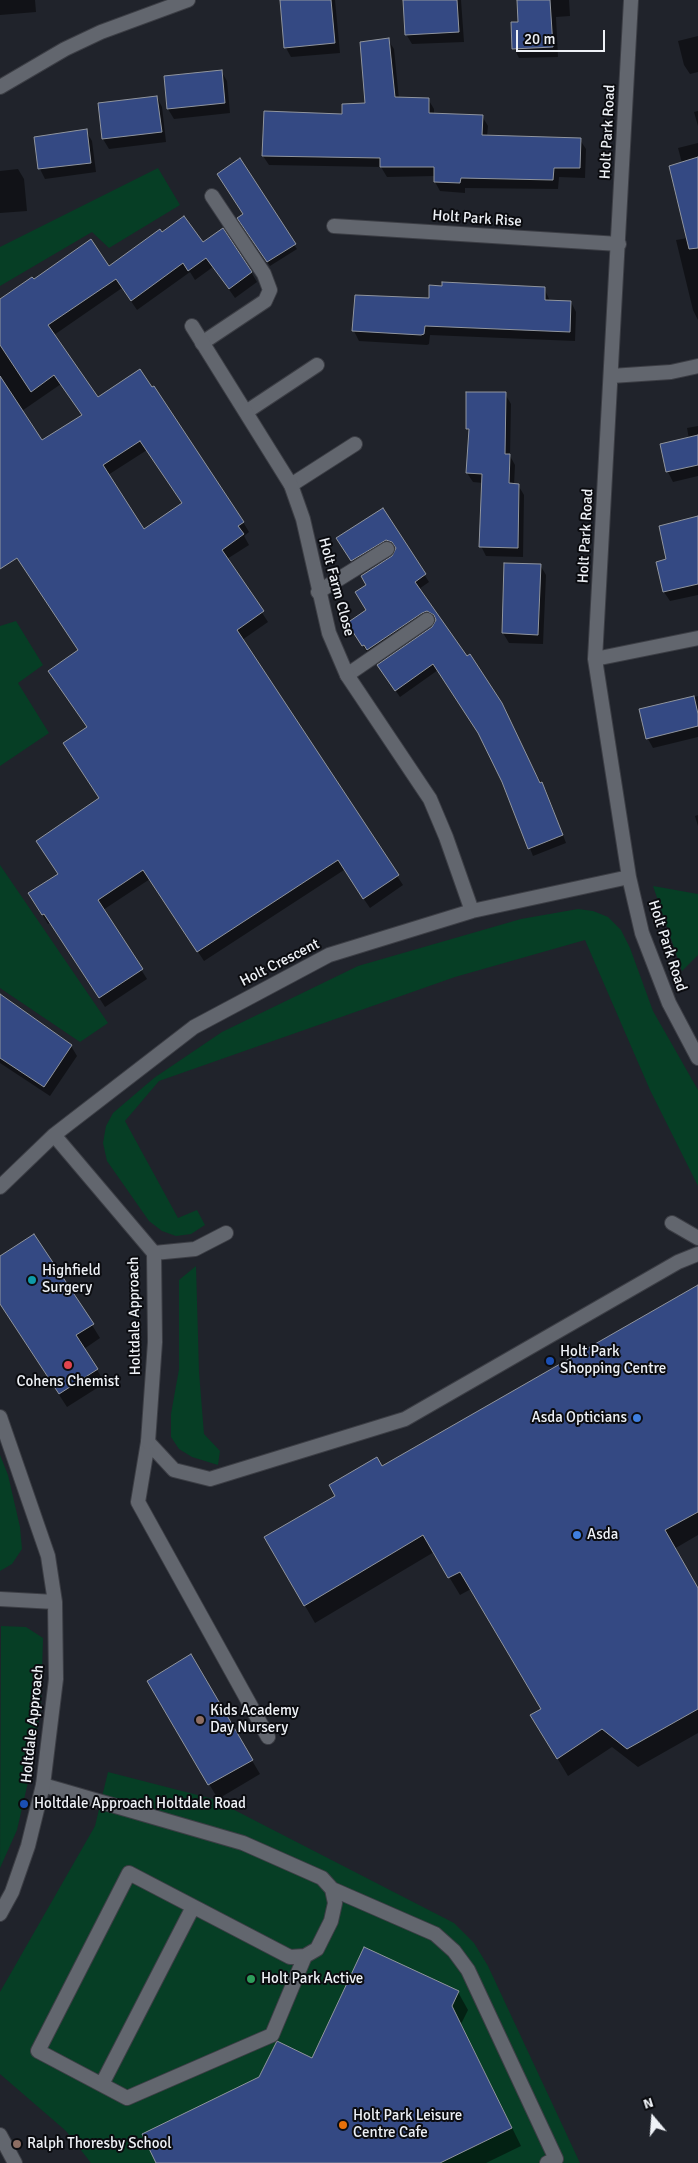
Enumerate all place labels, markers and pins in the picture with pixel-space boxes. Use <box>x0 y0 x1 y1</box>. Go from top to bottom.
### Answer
place label: Highfield Surgery <box>42 1262 101 1297</box>
marker: Highfield Surgery <box>26 1274 38 1286</box>
place label: Holt Park Shopping Centre <box>560 1343 666 1378</box>
marker: Holt Park Shopping Centre <box>544 1355 556 1367</box>
marker: Cohens Chemist <box>62 1359 74 1371</box>
place label: Cohens Chemist <box>16 1373 120 1391</box>
place label: Asda Opticians <box>532 1409 627 1427</box>
marker: Asda Opticians <box>631 1412 643 1424</box>
place label: Asda <box>587 1526 618 1544</box>
marker: Asda <box>571 1529 583 1541</box>
place label: Kids Academy Day Nursery <box>210 1702 299 1737</box>
marker: Kids Academy Day Nursery <box>194 1714 206 1726</box>
place label: Holtdale Approach Holtdale Road <box>34 1795 246 1813</box>
marker: Holtdale Approach Holtdale Road <box>18 1798 30 1810</box>
place label: Holt Park Active <box>261 1970 363 1988</box>
marker: Holt Park Active <box>245 1973 257 1985</box>
place label: Holt Park Leisure Centre Cafe <box>353 2107 462 2142</box>
marker: Holt Park Leisure Centre Cafe <box>337 2119 349 2131</box>
place label: Ralph Thoresby School <box>27 2135 172 2153</box>
marker: Ralph Thoresby School <box>11 2138 23 2150</box>

